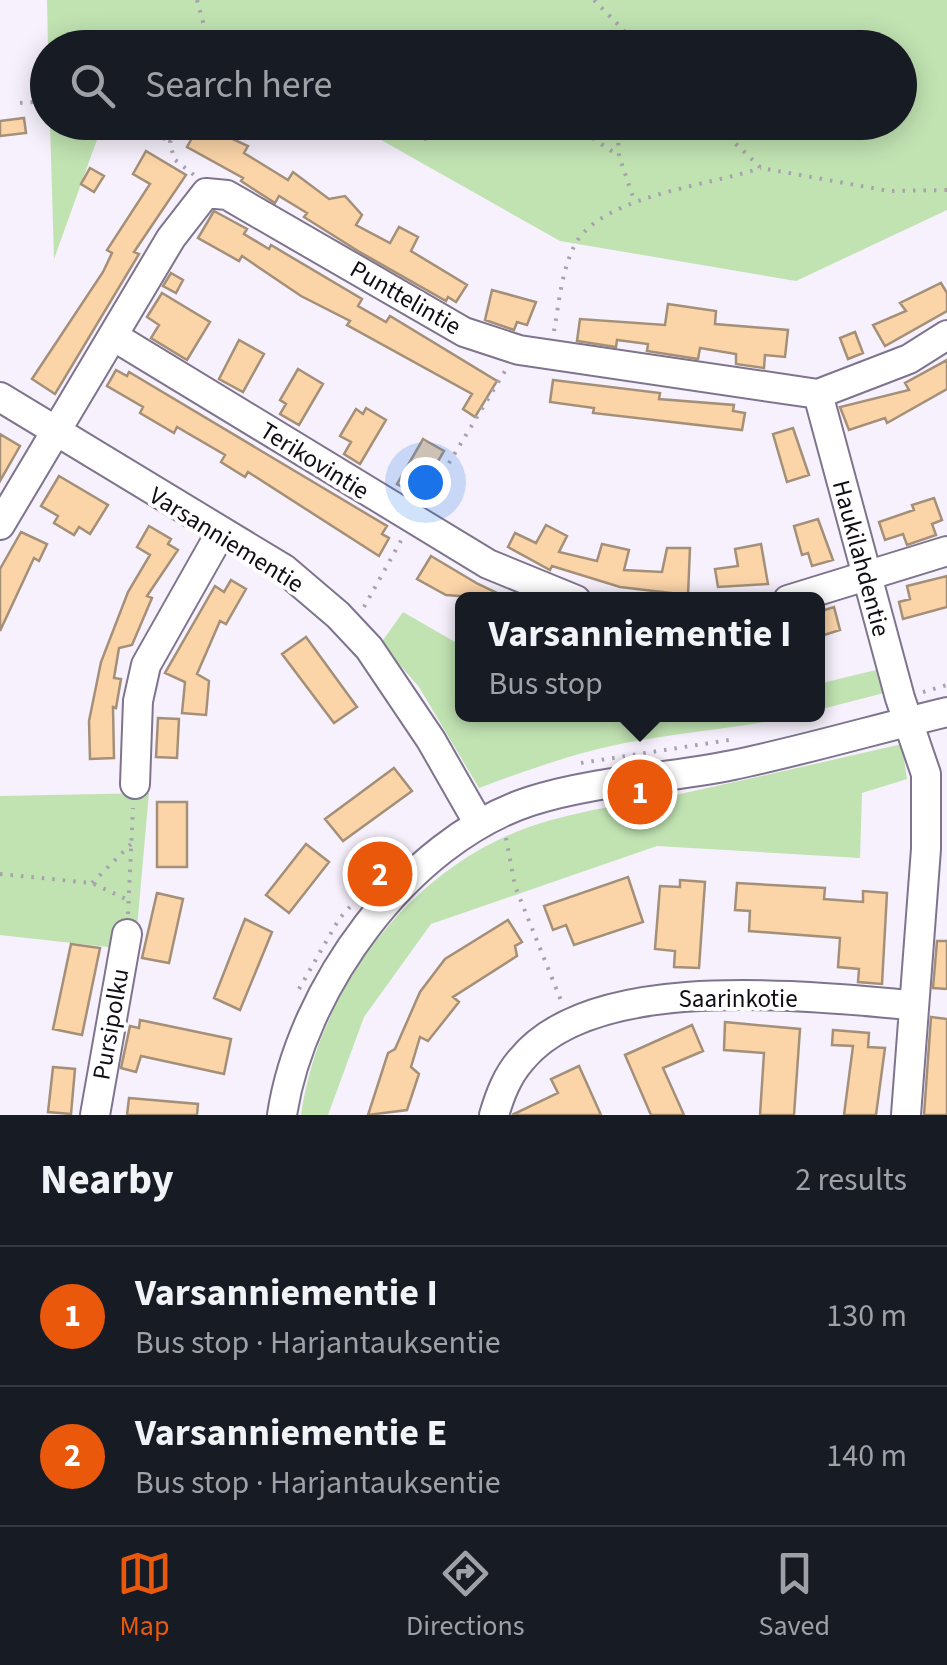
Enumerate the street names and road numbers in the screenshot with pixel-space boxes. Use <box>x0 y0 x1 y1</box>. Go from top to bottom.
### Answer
street label: Punttelintie <box>343 252 468 344</box>
street label: Terikovintie <box>253 413 376 509</box>
street label: Haukilahdentie <box>823 476 899 640</box>
street label: Varsanniementie <box>142 478 311 602</box>
street label: Pursipolku <box>83 966 138 1083</box>
street label: Saarinkotie <box>678 981 798 1017</box>

